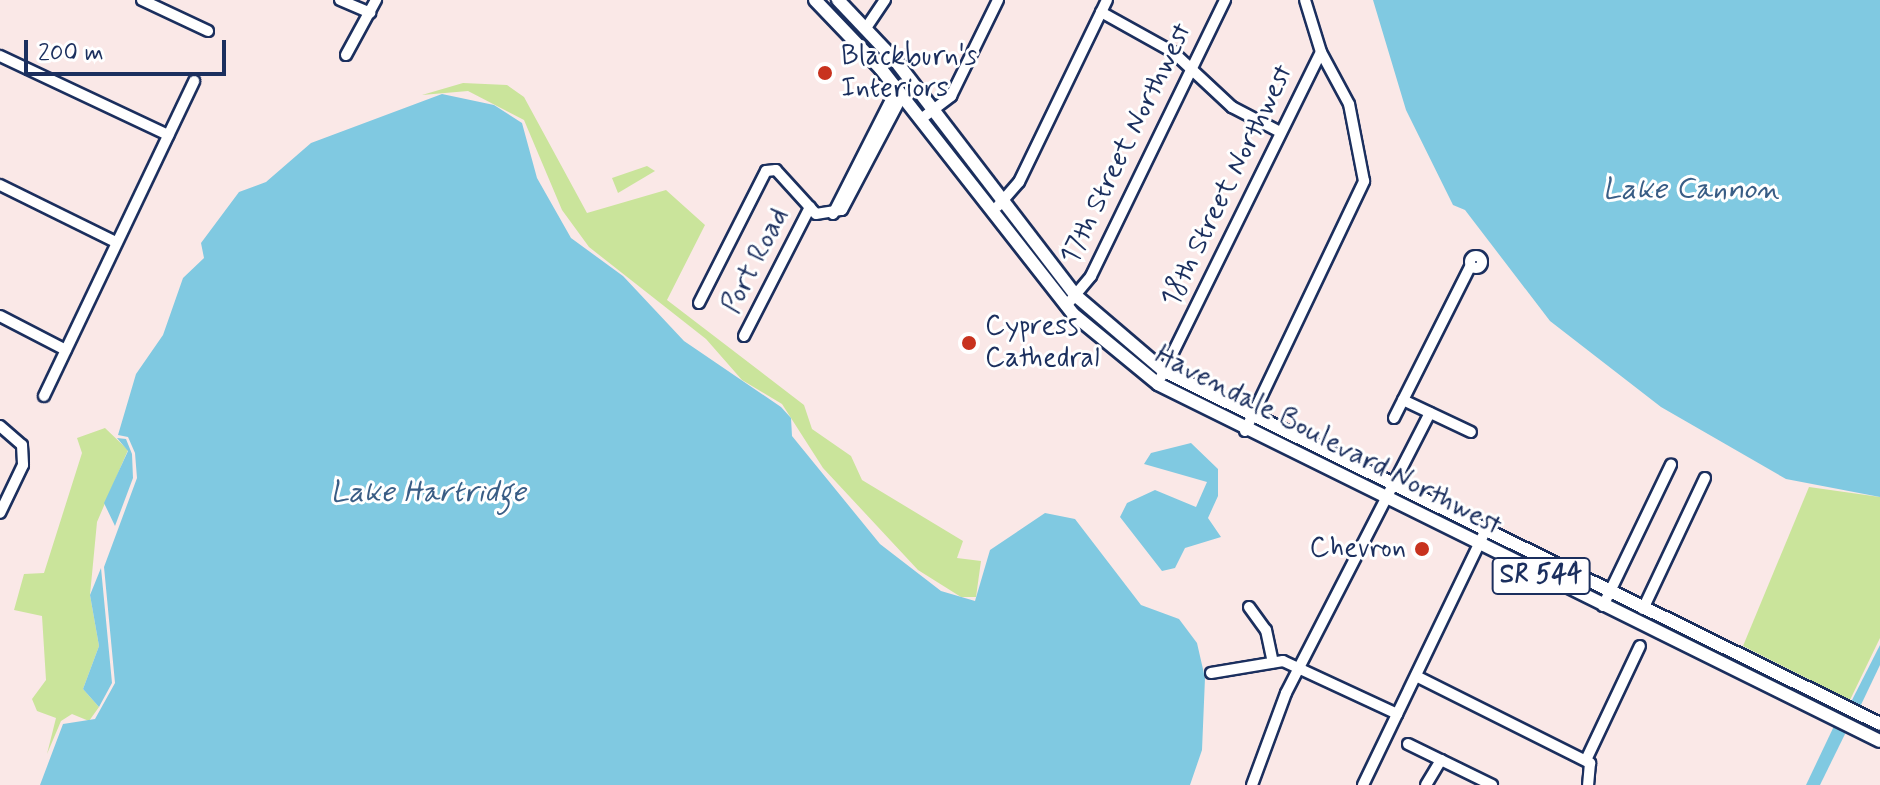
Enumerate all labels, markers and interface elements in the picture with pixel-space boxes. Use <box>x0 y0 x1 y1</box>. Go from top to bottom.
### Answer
street label: 17th Street Northwest <box>1054 18 1200 270</box>
scale bar <box>28 24 230 74</box>
text: 200 m <box>38 38 104 69</box>
place label: Blackburn's Interiors <box>841 40 977 106</box>
street label: 18th Street Northwest <box>1155 60 1301 312</box>
marker: Blackburn's Interiors <box>816 64 834 82</box>
water label: Lake Cannon <box>1603 172 1779 208</box>
street label: Port Road <box>715 203 797 319</box>
place label: Cypress Cathedral <box>985 310 1100 376</box>
marker: Cypress Cathedral <box>960 334 978 352</box>
street label: Havendale Boulevard Northwest <box>1153 341 1503 541</box>
water label: Lake Hartridge <box>329 475 527 511</box>
place label: Chevron <box>1310 532 1406 566</box>
marker: Chevron <box>1413 540 1431 558</box>
road number: SR 544 <box>1491 554 1591 598</box>

